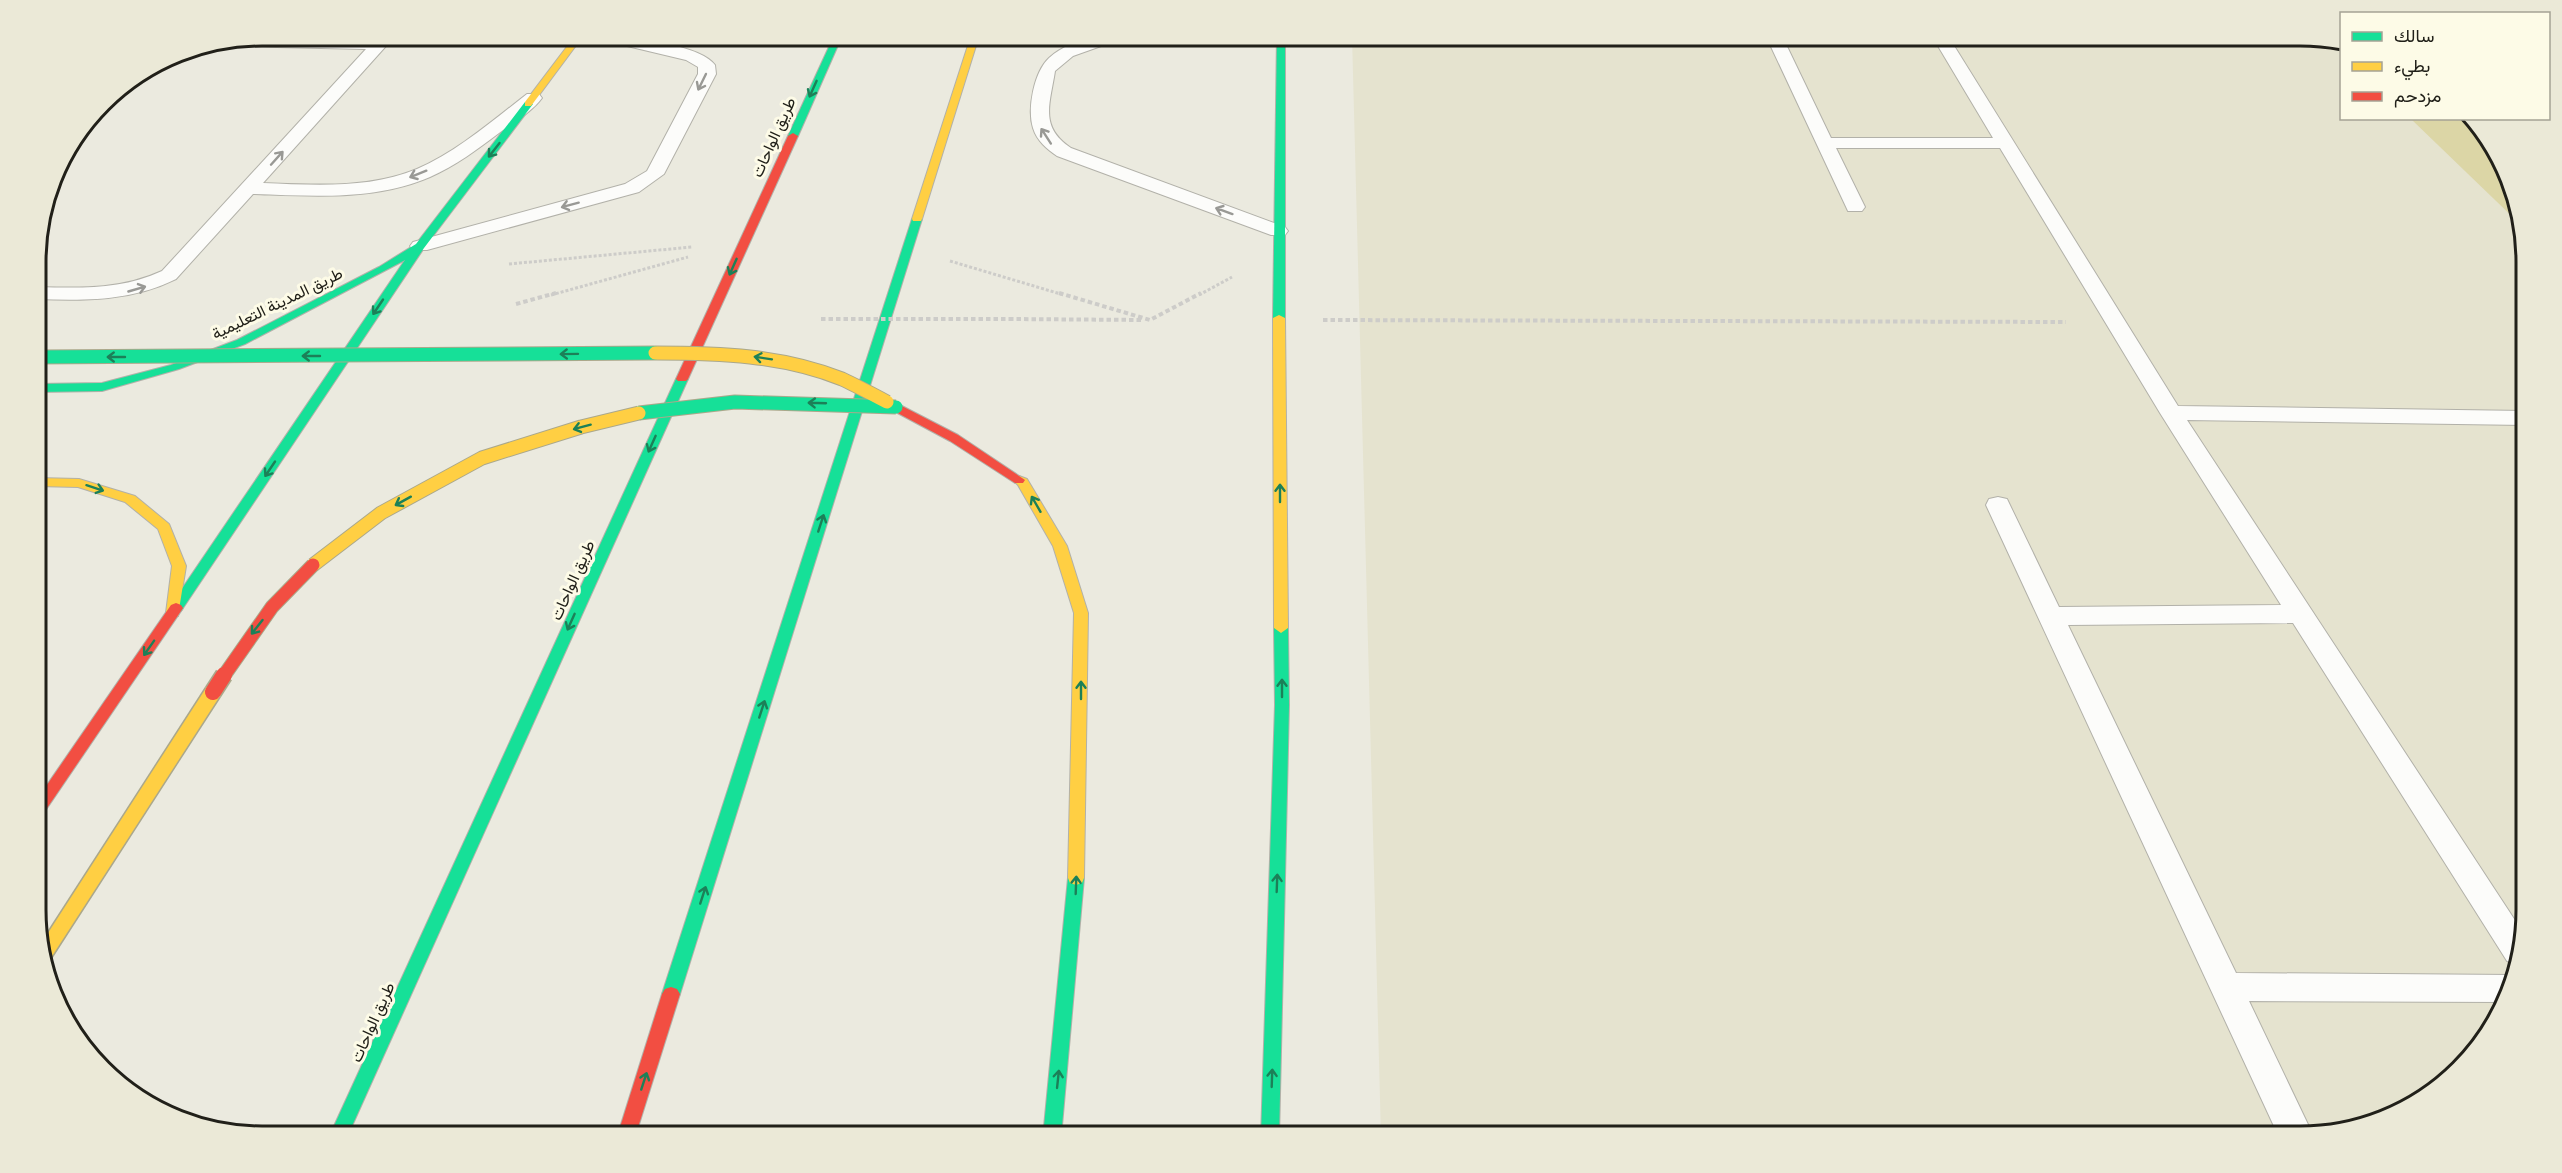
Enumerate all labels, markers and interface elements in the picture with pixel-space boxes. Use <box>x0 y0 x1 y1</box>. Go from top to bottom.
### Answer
legend <box>2340 12 2550 120</box>
text: سالك <box>2394 22 2434 49</box>
text: بطيء <box>2394 52 2430 81</box>
one-way arrow <box>696 72 708 90</box>
one-way arrow <box>807 80 819 98</box>
text: مزدحم <box>2394 82 2441 109</box>
street label: طريق الواحات <box>745 93 801 181</box>
one-way arrow <box>1040 128 1053 145</box>
one-way arrow <box>487 142 500 158</box>
one-way arrow <box>270 151 284 166</box>
one-way arrow <box>409 169 428 180</box>
one-way arrow <box>561 199 580 211</box>
one-way arrow <box>1215 205 1233 216</box>
one-way arrow <box>726 257 738 275</box>
street label: طريق المدينة التعليمية <box>207 261 347 345</box>
one-way arrow <box>127 283 146 294</box>
one-way arrow <box>372 299 384 315</box>
one-way arrow <box>559 348 579 360</box>
one-way arrow <box>301 350 321 362</box>
one-way arrow <box>106 351 126 363</box>
one-way arrow <box>754 352 774 363</box>
one-way arrow <box>807 398 827 409</box>
one-way arrow <box>573 422 592 433</box>
one-way arrow <box>646 435 657 453</box>
one-way arrow <box>264 461 276 477</box>
one-way arrow <box>85 483 104 494</box>
one-way arrow <box>1274 484 1286 504</box>
one-way arrow <box>395 495 412 507</box>
one-way arrow <box>1030 496 1042 513</box>
one-way arrow <box>816 514 827 533</box>
street label: طريق الواحات <box>544 536 600 624</box>
one-way arrow <box>565 612 577 630</box>
one-way arrow <box>251 619 264 635</box>
one-way arrow <box>143 640 155 656</box>
one-way arrow <box>1276 679 1288 699</box>
one-way arrow <box>1075 680 1087 700</box>
one-way arrow <box>757 700 768 719</box>
one-way arrow <box>1272 874 1283 894</box>
one-way arrow <box>1071 875 1082 895</box>
one-way arrow <box>698 886 709 905</box>
street label: طريق الواحات <box>344 978 400 1066</box>
one-way arrow <box>1053 1069 1064 1089</box>
one-way arrow <box>1266 1069 1278 1089</box>
one-way arrow <box>639 1072 650 1091</box>

